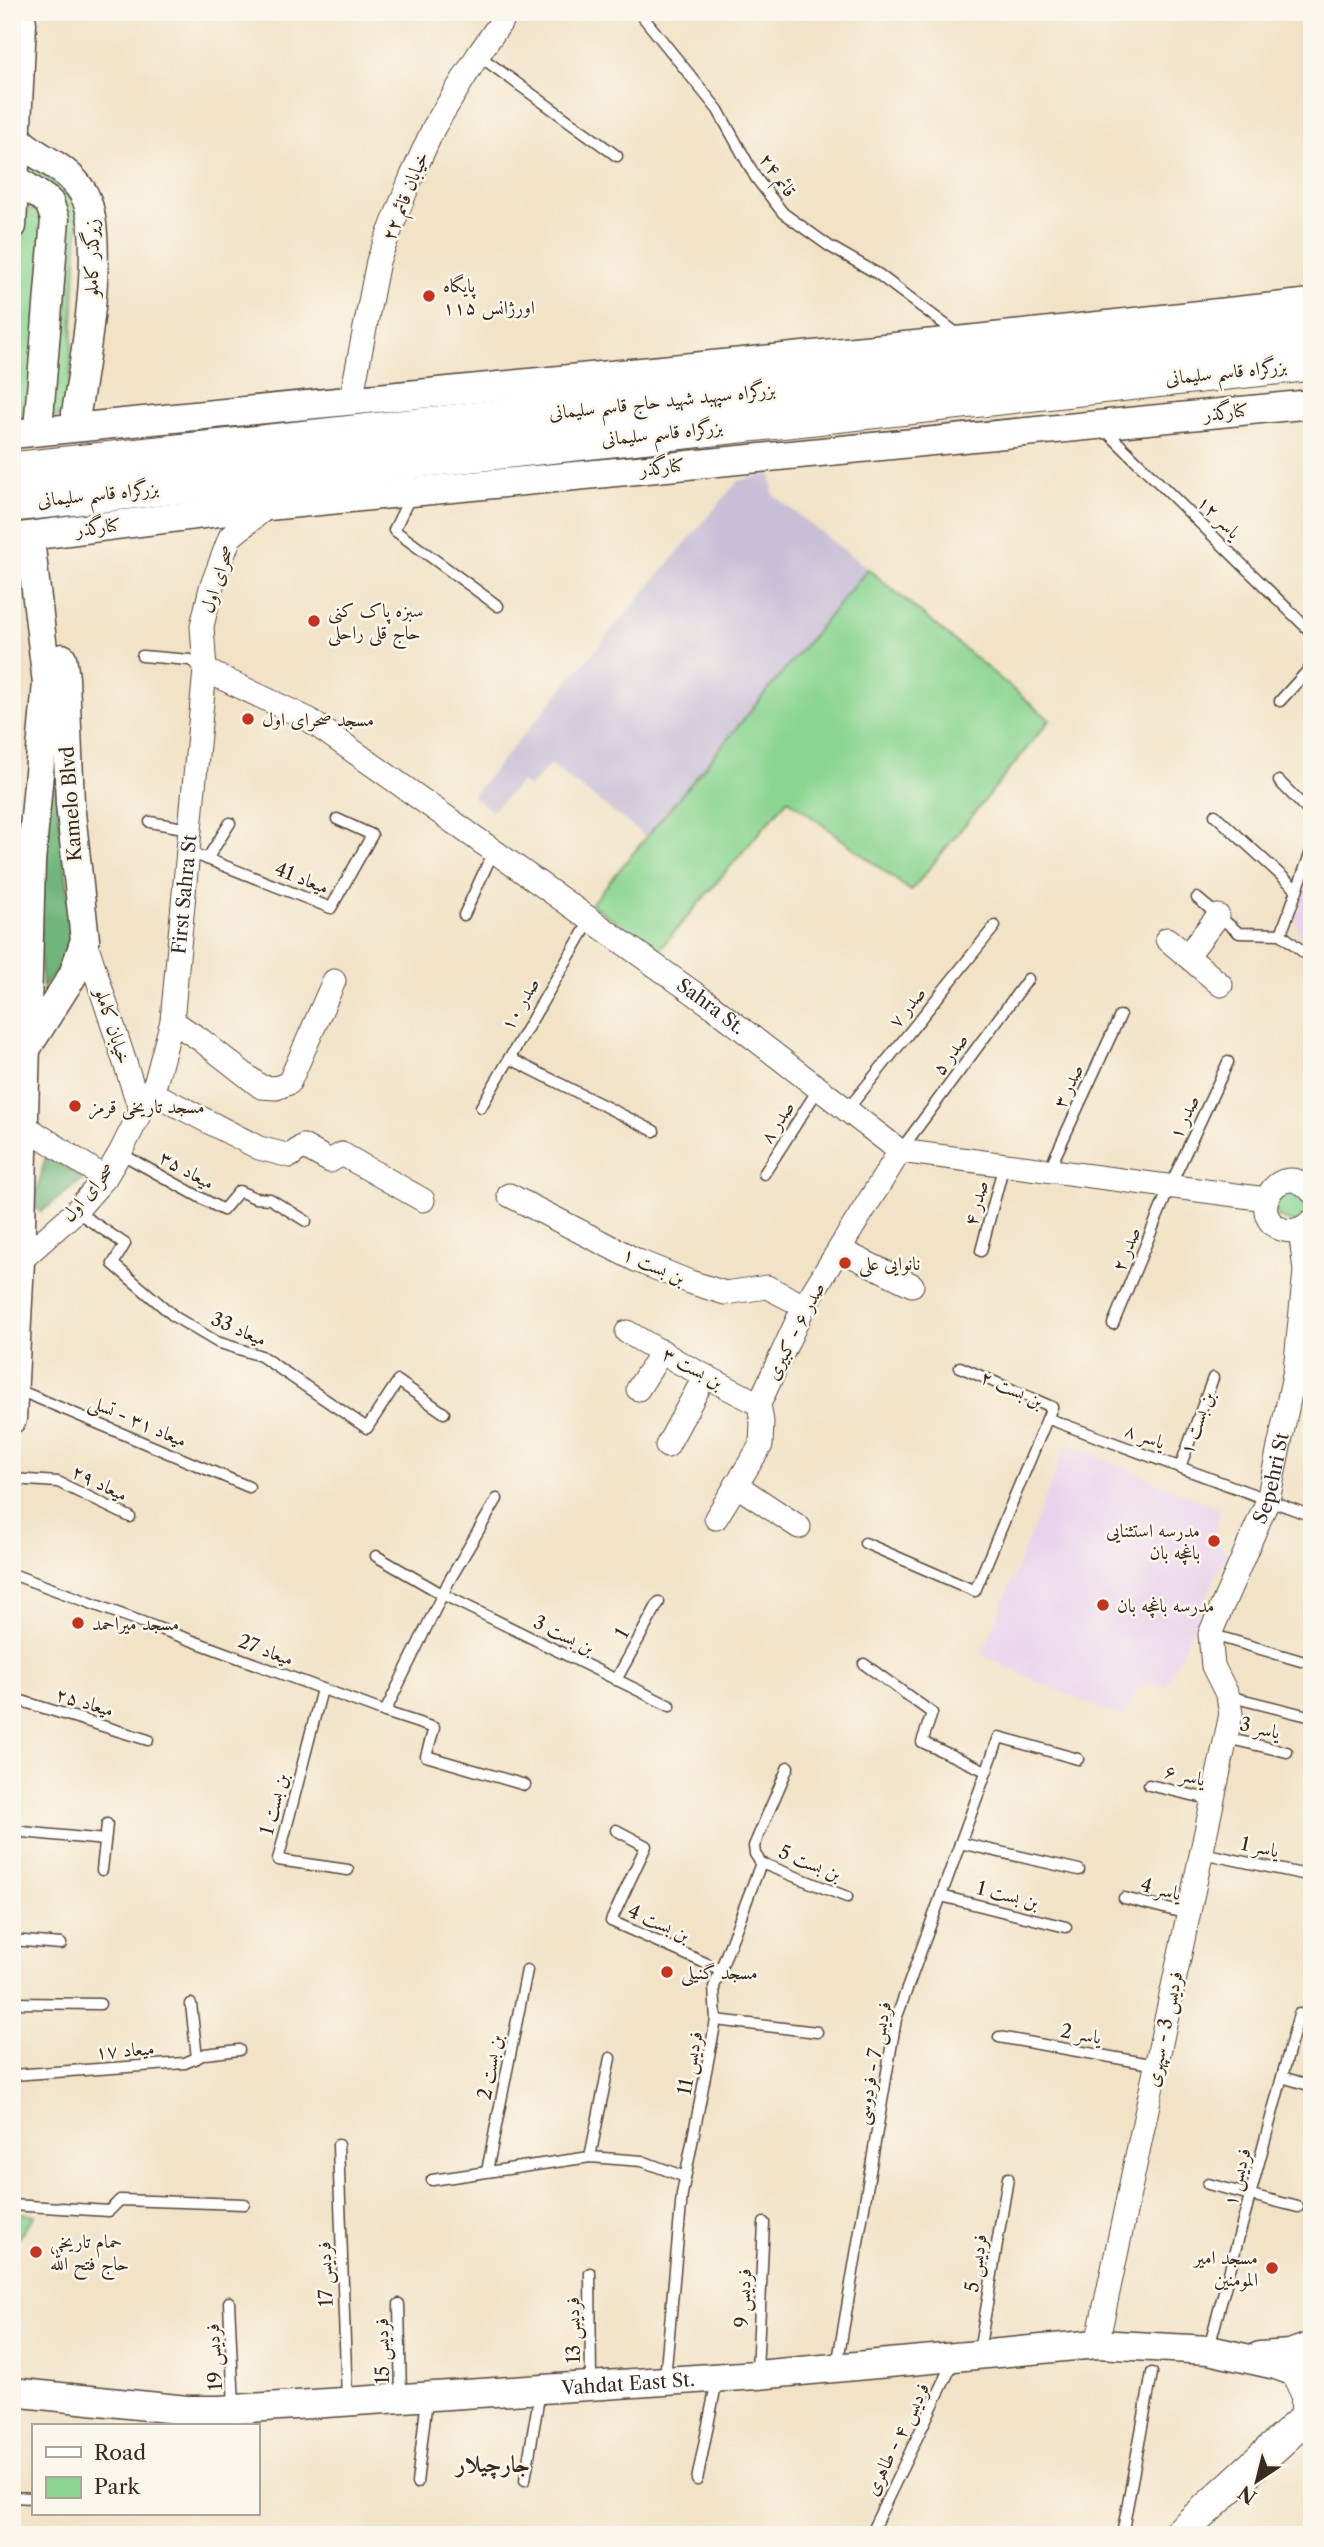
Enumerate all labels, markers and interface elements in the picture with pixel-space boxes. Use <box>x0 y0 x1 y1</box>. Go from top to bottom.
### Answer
street label: خیابان قائم ۲۲ <box>377 148 438 246</box>
street label: قائم ۲۴ <box>751 149 801 204</box>
street label: زیرگذر کاملو <box>78 219 103 299</box>
place label: پایگاه اورژانس ۱۱۵ <box>443 273 535 321</box>
marker: پایگاه اورژانس ۱۱۵ <box>421 288 437 304</box>
street label: بزرگراه قاسم سلیمانی <box>1164 353 1289 398</box>
street label: بزرگراه سپهبد شهید حاج قاسم سلیمانی <box>548 377 778 432</box>
street label: کنارگذر <box>1200 396 1250 426</box>
street label: بزرگراه قاسم سلیمانی <box>600 414 725 459</box>
street label: کنارگذر <box>636 451 686 481</box>
street label: بزرگراه قاسم سلیمانی <box>36 475 161 520</box>
street label: یاسر ۱۲ <box>1192 490 1247 545</box>
street label: کنارگذر <box>72 511 122 541</box>
street label: صحرای اول <box>195 542 240 616</box>
place label: سبزه پاک کنی حاج قلی راحلی <box>328 599 424 650</box>
marker: سبزه پاک کنی حاج قلی راحلی <box>306 613 322 629</box>
place label: مسجد صحرای اول <box>262 708 374 732</box>
marker: مسجد صحرای اول <box>240 711 256 727</box>
street label: Kamelo Blvd <box>55 745 86 862</box>
street label: First Sahra St <box>167 833 201 955</box>
street label: میعاد 41 <box>272 857 332 899</box>
street label: Sahra St. <box>673 973 750 1039</box>
street label: صدر ۱۰ <box>496 974 544 1034</box>
street label: صدر ۷ <box>884 982 930 1032</box>
street label: خیابان کاملو <box>89 983 136 1067</box>
street label: صدر ۵ <box>927 1029 973 1079</box>
street label: صدر ۳ <box>1048 1060 1088 1112</box>
street label: صدر ۱ <box>1164 1091 1204 1143</box>
place label: مسجد تاریخی قرمز <box>89 1095 205 1120</box>
street label: صدر ۸ <box>755 1096 799 1148</box>
marker: مسجد تاریخی قرمز <box>67 1098 83 1114</box>
street label: میعاد ۳۵ <box>156 1146 218 1194</box>
street label: صحرای اول <box>57 1158 120 1227</box>
street label: صدر ۴ <box>959 1178 993 1228</box>
street label: صدر ۲ <box>1107 1223 1145 1275</box>
street label: بن بست ۱ <box>619 1242 689 1290</box>
place label: نانوایی علی <box>859 1252 920 1278</box>
marker: نانوایی علی <box>837 1255 853 1271</box>
street label: صدر ۶ - کبیری <box>760 1278 830 1384</box>
street label: میعاد 33 <box>208 1307 270 1351</box>
street label: بن بست ۳ <box>659 1342 728 1394</box>
street label: بن بست ۲ <box>977 1365 1047 1413</box>
street label: بن بست ۱ <box>1174 1388 1220 1458</box>
street label: میعاد ۳۱ - تسلی <box>84 1390 190 1455</box>
street label: یاسر ۸ <box>1121 1418 1170 1455</box>
street label: Sepehri St <box>1248 1430 1293 1527</box>
street label: میعاد ۲۹ <box>68 1460 132 1506</box>
place label: مدرسه استثنایی باغچه بان <box>1106 1519 1200 1566</box>
marker: مدرسه استثنایی باغچه بان <box>1206 1533 1222 1549</box>
place label: مدرسه باغچه بان <box>1117 1594 1214 1619</box>
marker: مدرسه باغچه بان <box>1095 1597 1111 1613</box>
street label: بن بست 3 <box>530 1610 599 1660</box>
place label: مسجد میراحمد <box>92 1612 179 1635</box>
marker: مسجد میراحمد <box>70 1615 86 1631</box>
street label: 1 <box>610 1624 634 1642</box>
street label: میعاد 27 <box>235 1629 297 1671</box>
street label: میعاد ۲۵ <box>53 1682 117 1722</box>
street label: یاسر 3 <box>1237 1712 1284 1745</box>
street label: یاسر ۶ <box>1162 1759 1209 1792</box>
street label: بن بست 1 <box>255 1770 293 1837</box>
street label: یاسر 1 <box>1239 1832 1282 1863</box>
street label: بن بست 5 <box>776 1840 845 1886</box>
street label: یاسر 4 <box>1138 1873 1185 1906</box>
street label: بن بست 1 <box>975 1876 1042 1914</box>
street label: بن بست 4 <box>624 1899 694 1947</box>
place label: مسجد گنیلی <box>681 1961 758 1987</box>
marker: مسجد گنیلی <box>659 1964 675 1980</box>
street label: فردیس 3 - سپهری <box>1140 1969 1189 2090</box>
street label: فردیس 7 - فردوسی <box>850 1999 898 2127</box>
street label: یاسر 2 <box>1059 2019 1105 2050</box>
street label: فردیس 11 <box>673 2029 709 2097</box>
street label: بن بست 2 <box>472 2032 508 2101</box>
street label: میعاد ۱۷ <box>95 2036 155 2064</box>
street label: فردیس ۱ <box>1218 2145 1258 2209</box>
place label: حمام تاریخی حاج فتح الله <box>50 2230 129 2281</box>
street label: فردیس 5 <box>960 2232 994 2294</box>
street label: فردیس 17 <box>312 2241 340 2307</box>
marker: حمام تاریخی حاج فتح الله <box>28 2244 44 2260</box>
place label: مسجد امیر المومنین <box>1192 2246 1258 2292</box>
marker: مسجد امیر المومنین <box>1264 2260 1280 2276</box>
street label: فردیس 9 <box>730 2268 758 2328</box>
street label: فردیس 13 <box>561 2296 587 2364</box>
street label: فردیس 15 <box>370 2318 396 2384</box>
street label: فردیس 19 <box>201 2323 229 2391</box>
street label: Vahdat East St. <box>560 2368 696 2399</box>
street label: فردیس ۴ - طاهری <box>860 2379 936 2500</box>
legend <box>32 2424 259 2516</box>
text: Road <box>94 2440 146 2465</box>
north arrow <box>1222 2446 1292 2516</box>
district label: جارچیلار <box>453 2450 530 2480</box>
text: Park <box>94 2474 140 2499</box>
text: N <box>1234 2480 1261 2509</box>

